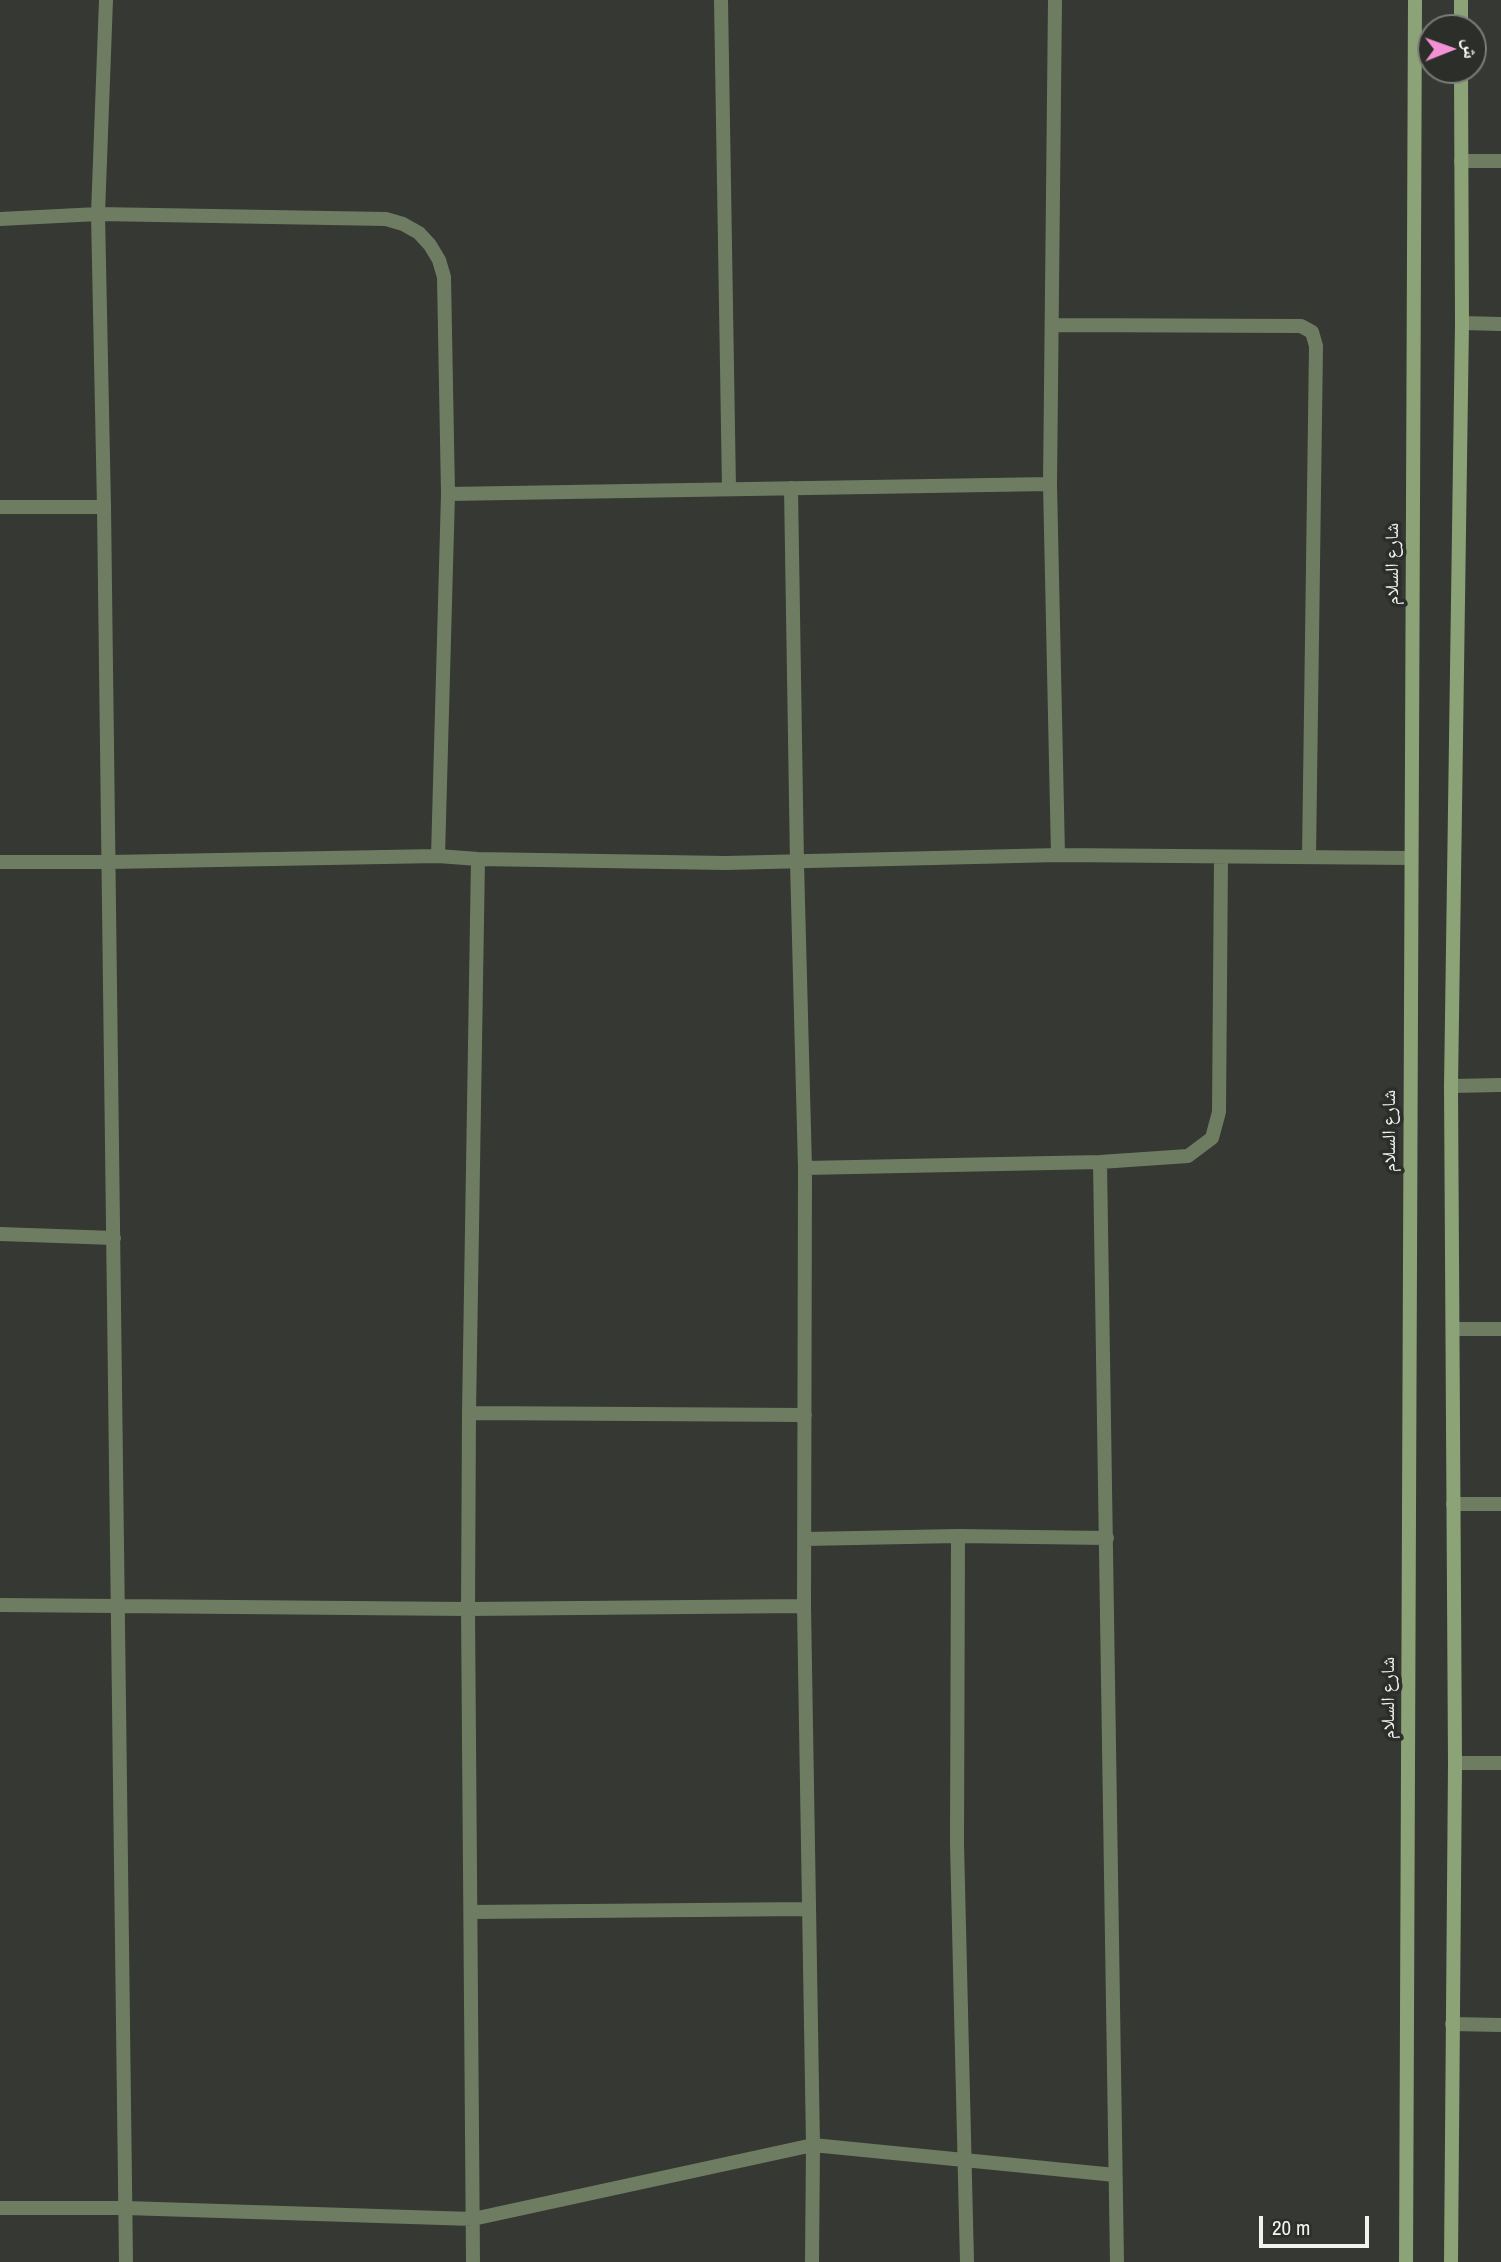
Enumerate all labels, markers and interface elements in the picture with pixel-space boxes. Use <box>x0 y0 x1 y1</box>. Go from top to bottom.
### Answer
north arrow <box>1417 14 1487 84</box>
text: ش <box>1458 38 1484 59</box>
street label: شارع السلام <box>1382 523 1404 605</box>
street label: شارع السلام <box>1379 1090 1401 1172</box>
street label: شارع السلام <box>1378 1657 1400 1739</box>
scale bar <box>1263 2202 1373 2246</box>
text: 20 m <box>1272 2213 1310 2242</box>

